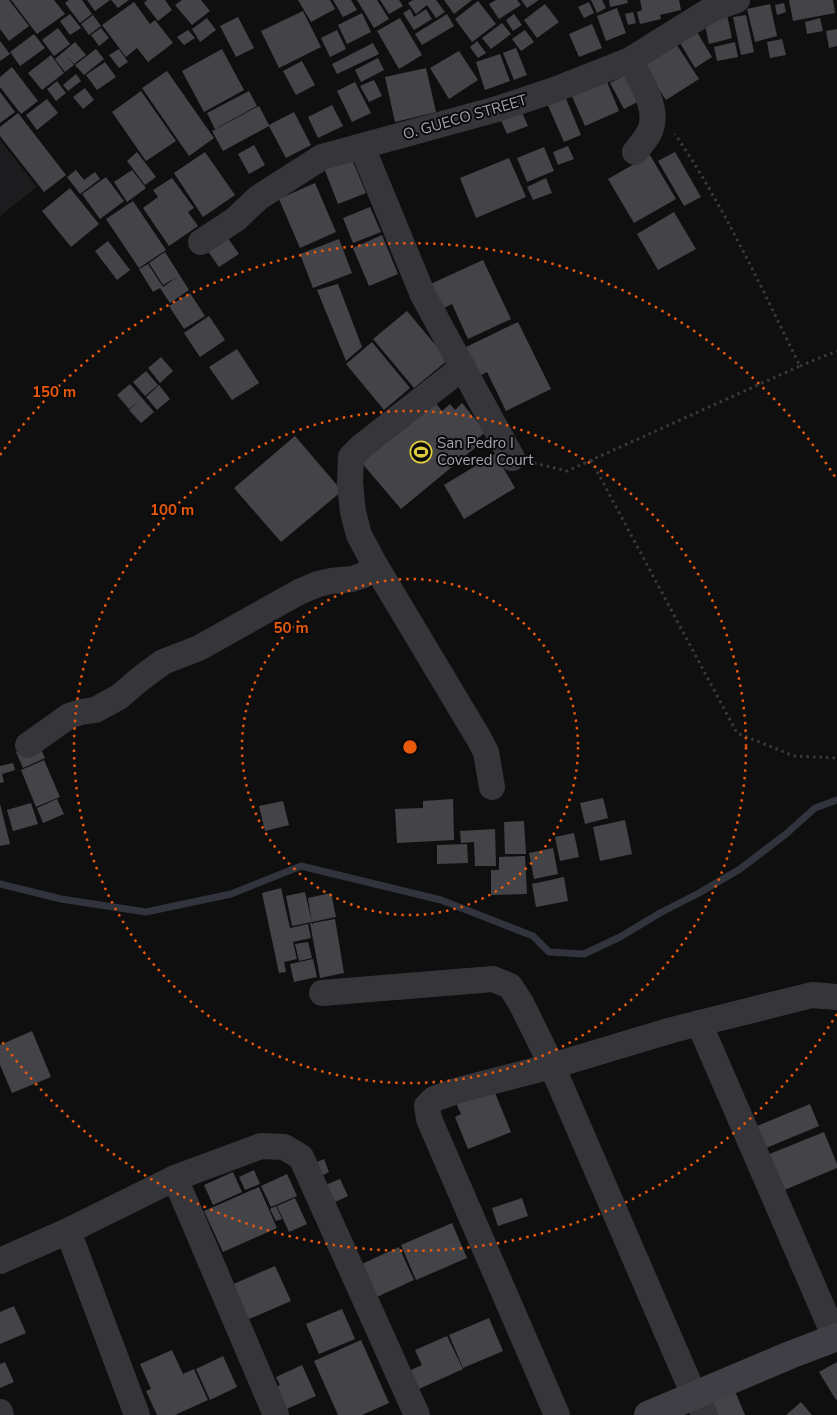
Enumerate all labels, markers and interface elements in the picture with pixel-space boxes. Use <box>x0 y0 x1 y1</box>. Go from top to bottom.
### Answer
street label: O. GUECO STREET <box>401 90 529 144</box>
text: 150 m <box>32 382 76 402</box>
place label: San Pedro I Covered Court <box>437 433 534 470</box>
sports icon: San Pedro I Covered Court <box>409 440 433 464</box>
text: 100 m <box>150 500 194 520</box>
text: 50 m <box>273 618 309 638</box>
centre of rings <box>401 738 419 756</box>

